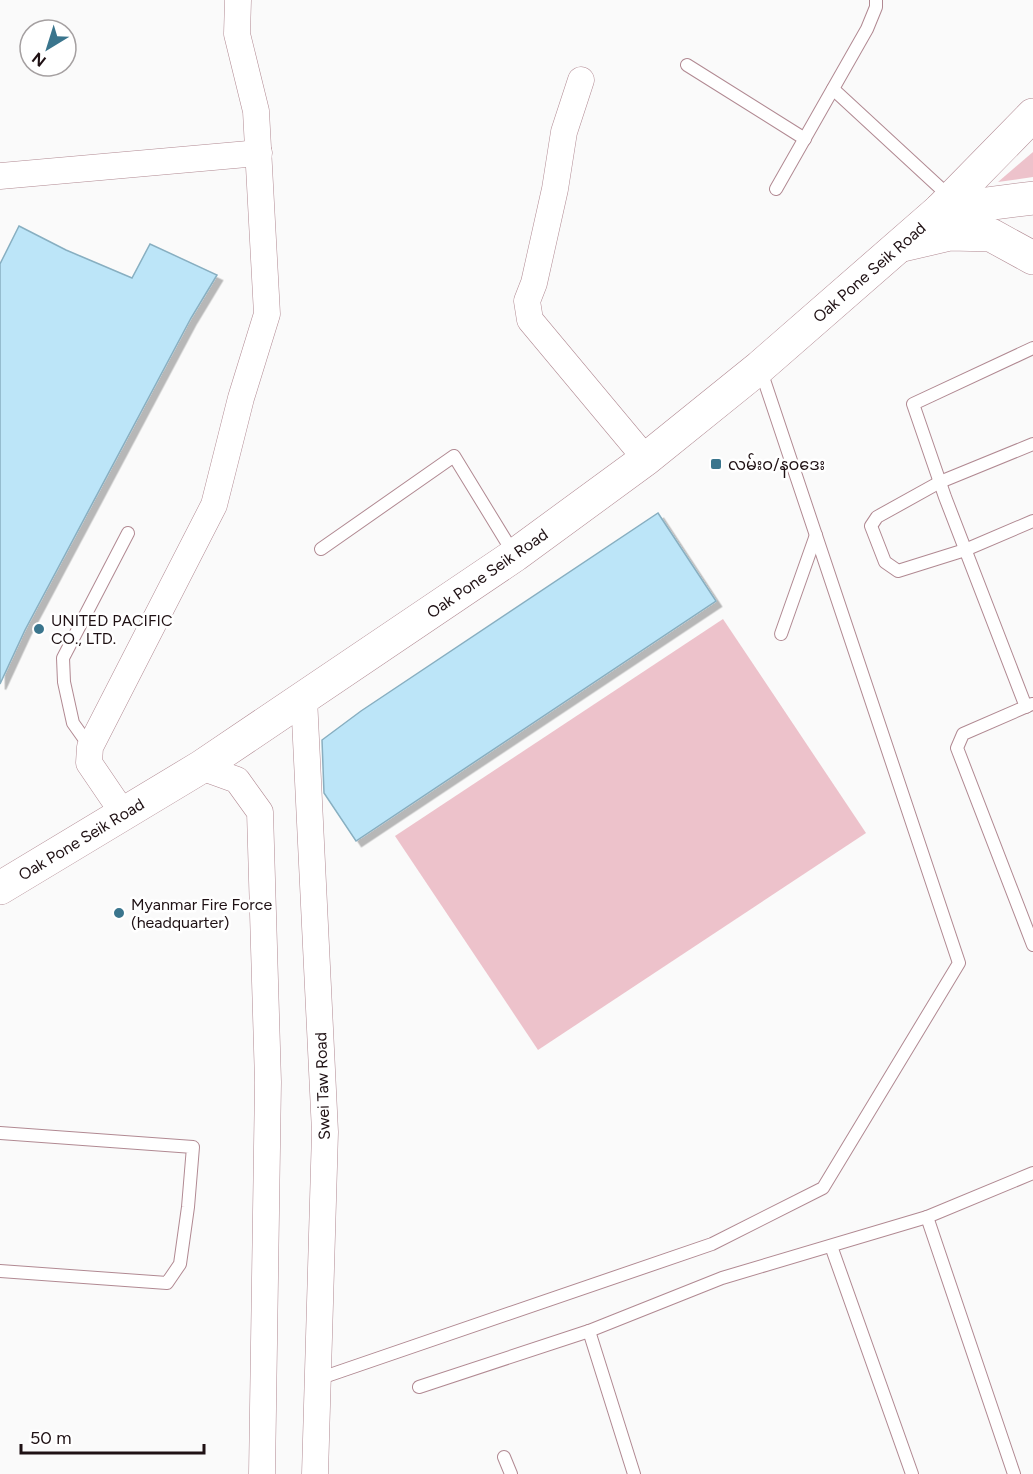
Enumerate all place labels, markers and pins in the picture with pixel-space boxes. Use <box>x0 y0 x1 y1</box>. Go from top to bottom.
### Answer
place label: လမ်းဝ/နဝဒေး <box>728 453 825 478</box>
marker: လမ်းဝ/နဝဒေး <box>709 457 723 471</box>
place label: UNITED PACIFIC CO., LTD. <box>51 611 172 648</box>
marker: UNITED PACIFIC CO., LTD. <box>32 622 46 636</box>
place label: Myanmar Fire Force (headquarter) <box>131 895 272 932</box>
marker: Myanmar Fire Force (headquarter) <box>112 906 126 920</box>

